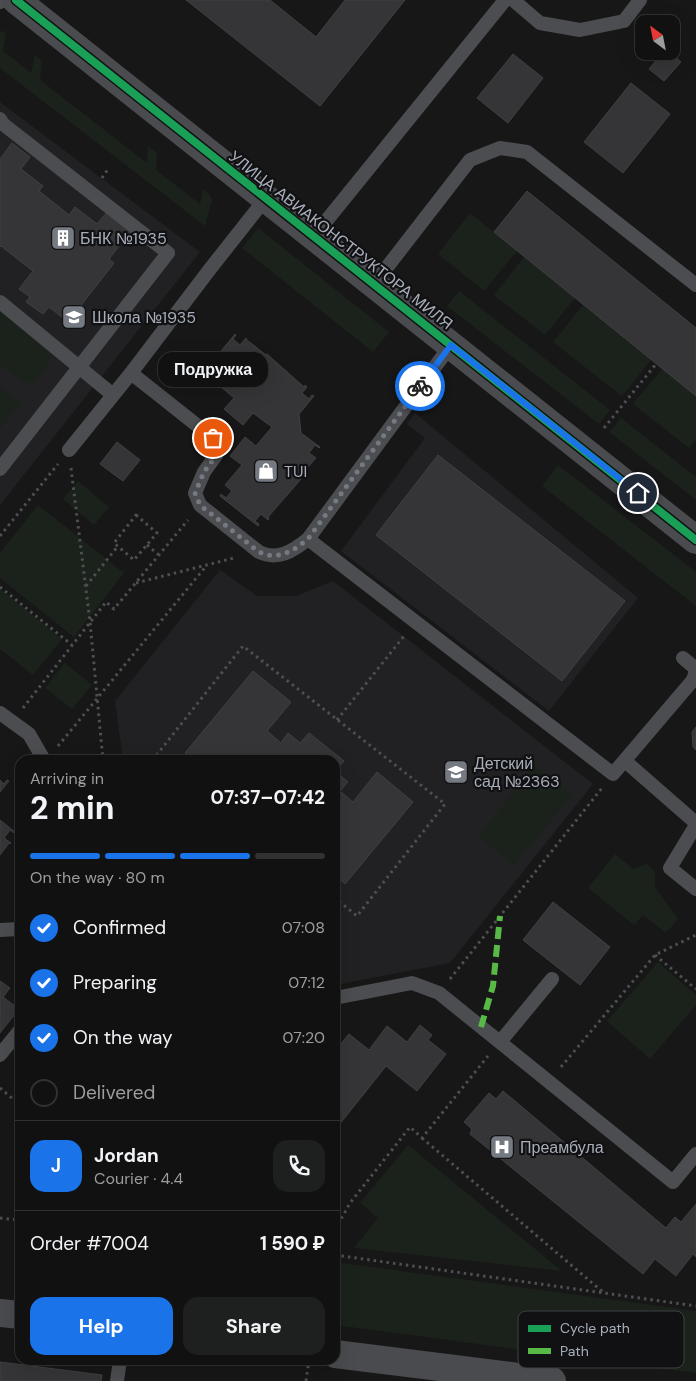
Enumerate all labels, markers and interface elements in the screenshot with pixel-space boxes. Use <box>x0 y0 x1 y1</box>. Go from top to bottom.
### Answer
north arrow <box>635 15 680 60</box>
map controls <box>635 15 680 60</box>
street label: УЛИЦА АВИАКОНСТРУКТОРА МИЛЯ <box>225 146 457 334</box>
building icon: БНК №1935 <box>50 225 76 251</box>
place label: БНК №1935 <box>80 228 167 249</box>
school or university icon: Школа №1935 <box>61 304 87 330</box>
place label: Школа №1935 <box>92 307 196 328</box>
callout: Подружка <box>158 353 268 388</box>
text: Подружка <box>174 359 252 380</box>
courier <box>395 361 445 411</box>
icon: bike <box>406 372 434 400</box>
pin <box>192 417 234 459</box>
icon: bag <box>199 424 227 452</box>
shop icon: TUI <box>253 458 279 484</box>
place label: TUI <box>284 461 307 482</box>
pin <box>617 472 659 514</box>
icon: home <box>624 479 652 507</box>
place label: Детский сад №2363 <box>474 753 560 792</box>
school or university icon: Детский сад №2363 <box>443 759 469 785</box>
text: Arriving in <box>30 768 104 789</box>
text: 07:37–07:42 <box>211 785 325 810</box>
text: 2 min <box>30 787 115 829</box>
text: On the way · 80 m <box>30 867 165 888</box>
icon: check <box>30 914 58 942</box>
text: Confirmed <box>73 915 166 940</box>
text: 07:08 <box>282 917 325 938</box>
icon: check <box>30 969 58 997</box>
text: Preparing <box>73 970 157 995</box>
text: 07:12 <box>288 972 325 993</box>
icon: check <box>30 1024 58 1052</box>
text: On the way <box>73 1025 173 1050</box>
text: 07:20 <box>283 1027 325 1048</box>
text: Delivered <box>73 1080 155 1105</box>
hospital icon: Преамбула <box>489 1134 515 1160</box>
place label: Преамбула <box>520 1137 604 1158</box>
button: phone <box>273 1140 325 1192</box>
text: Jordan <box>94 1143 159 1168</box>
text: J <box>51 1153 61 1178</box>
text: Courier · 4.4 <box>94 1168 183 1189</box>
text: Order #7004 <box>30 1231 149 1256</box>
text: 1 590 ₽ <box>260 1231 325 1256</box>
button: Help <box>30 1297 173 1355</box>
button: Share <box>183 1297 325 1355</box>
legend <box>518 1311 684 1368</box>
text: Cycle path <box>560 1319 630 1337</box>
text: Path <box>560 1342 589 1360</box>

